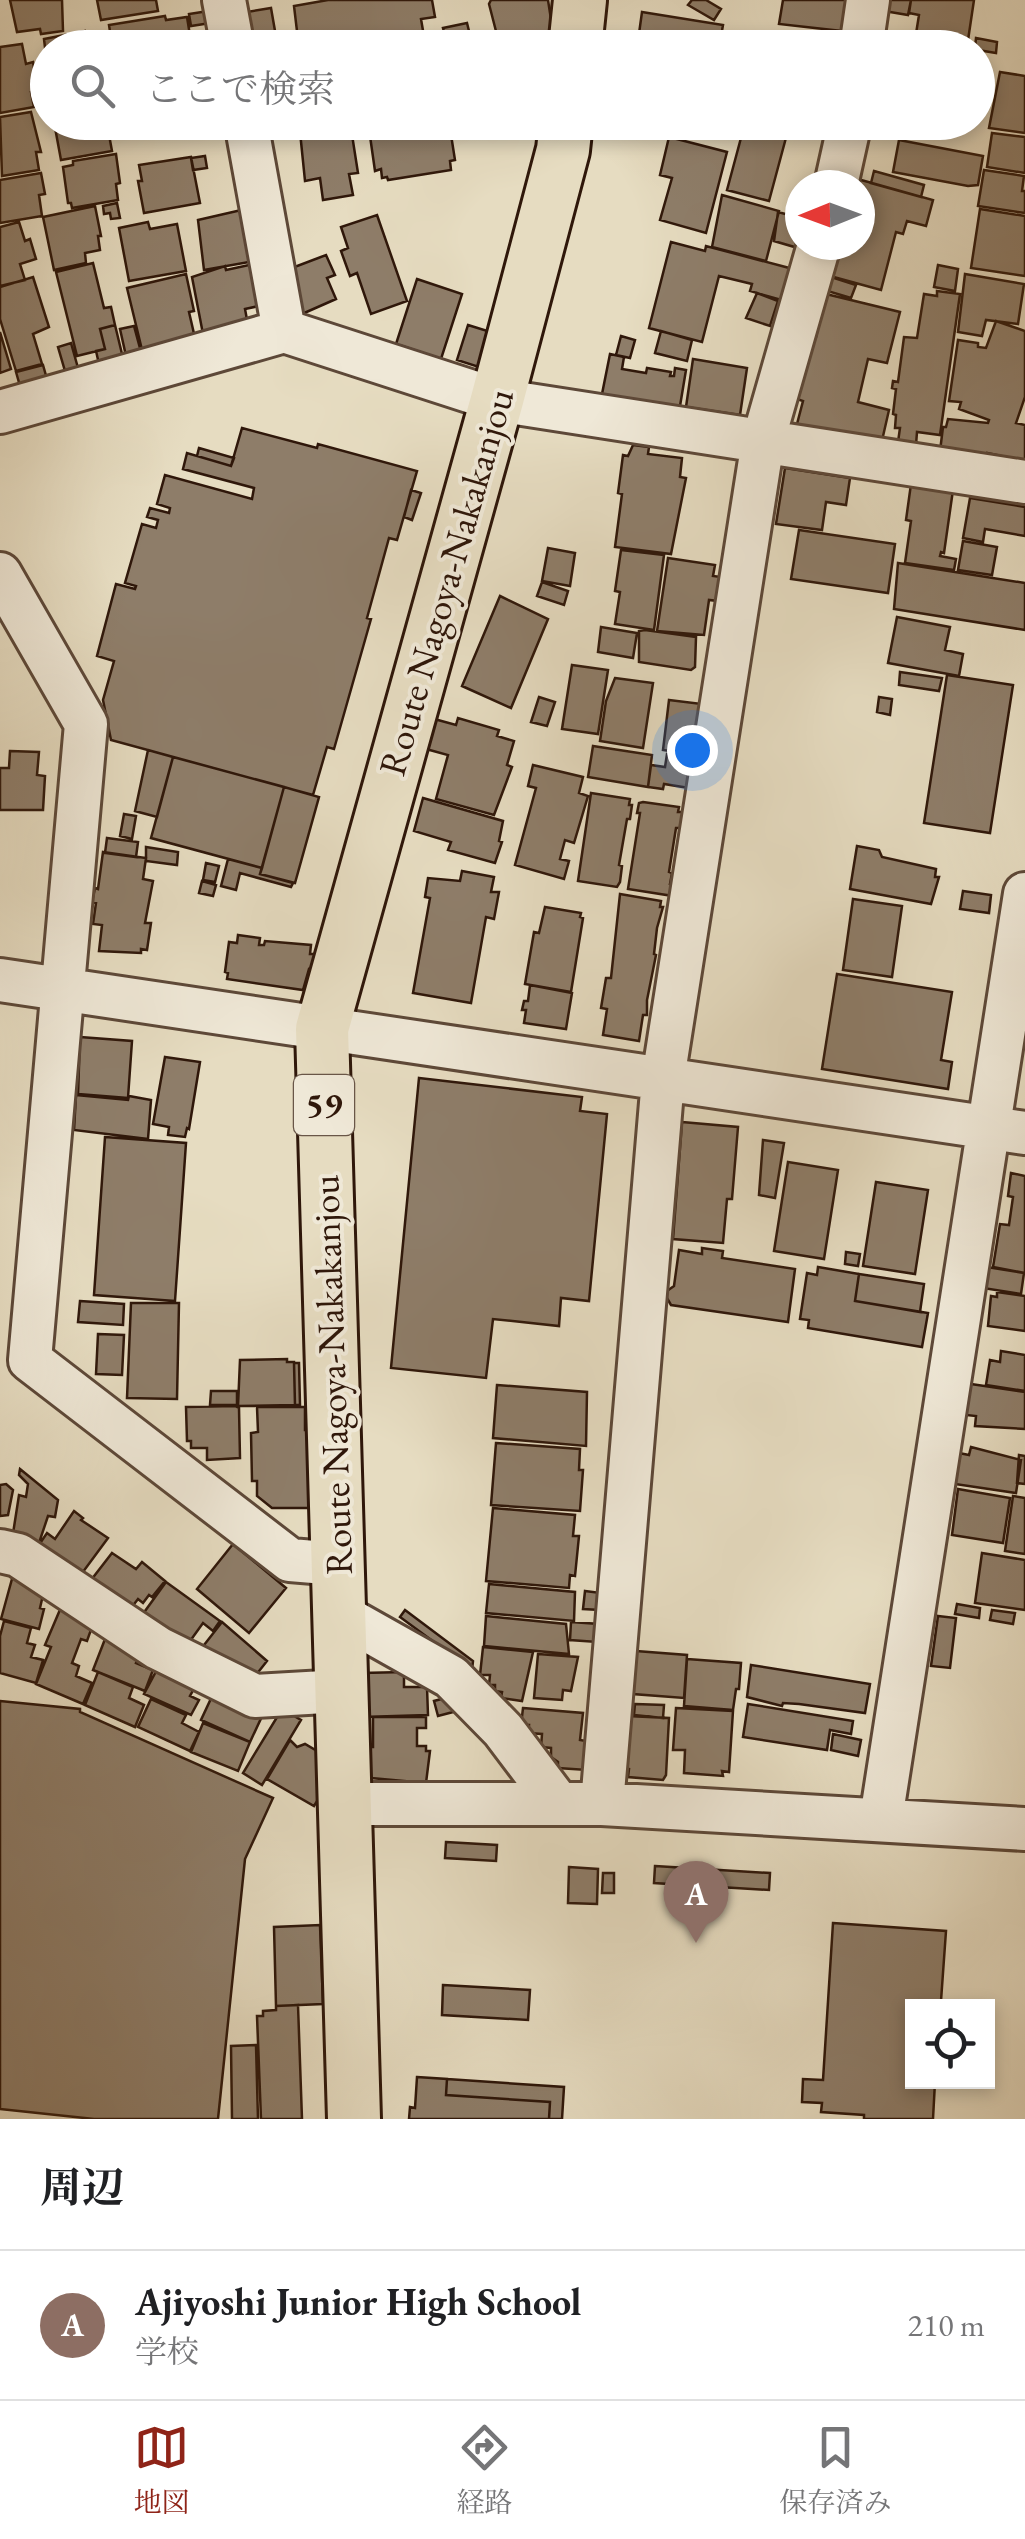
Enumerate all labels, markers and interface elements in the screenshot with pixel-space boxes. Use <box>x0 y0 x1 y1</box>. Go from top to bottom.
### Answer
search box <box>30 30 995 140</box>
icon: search <box>65 58 120 113</box>
text: ここで検索 <box>145 64 335 113</box>
north arrow <box>785 170 875 260</box>
street label: Route Nagoya-Nakakanjou <box>367 383 524 781</box>
your location <box>667 725 718 776</box>
road number: 59 <box>294 1075 354 1135</box>
street label: Route Nagoya-Nakakanjou <box>300 1174 363 1576</box>
pin: A <box>664 1860 728 1943</box>
map controls <box>905 1999 995 2089</box>
button: locate <box>905 1999 995 2089</box>
text: 周辺 <box>40 2160 124 2215</box>
text: Ajiyoshi Junior High School <box>135 2277 581 2326</box>
text: A <box>61 2304 84 2346</box>
text: 210 m <box>908 2304 985 2346</box>
text: 学校 <box>135 2331 199 2373</box>
tab: 地図 <box>133 2420 190 2520</box>
tab: 経路 <box>456 2420 513 2520</box>
tab: 保存済み <box>779 2420 892 2520</box>

